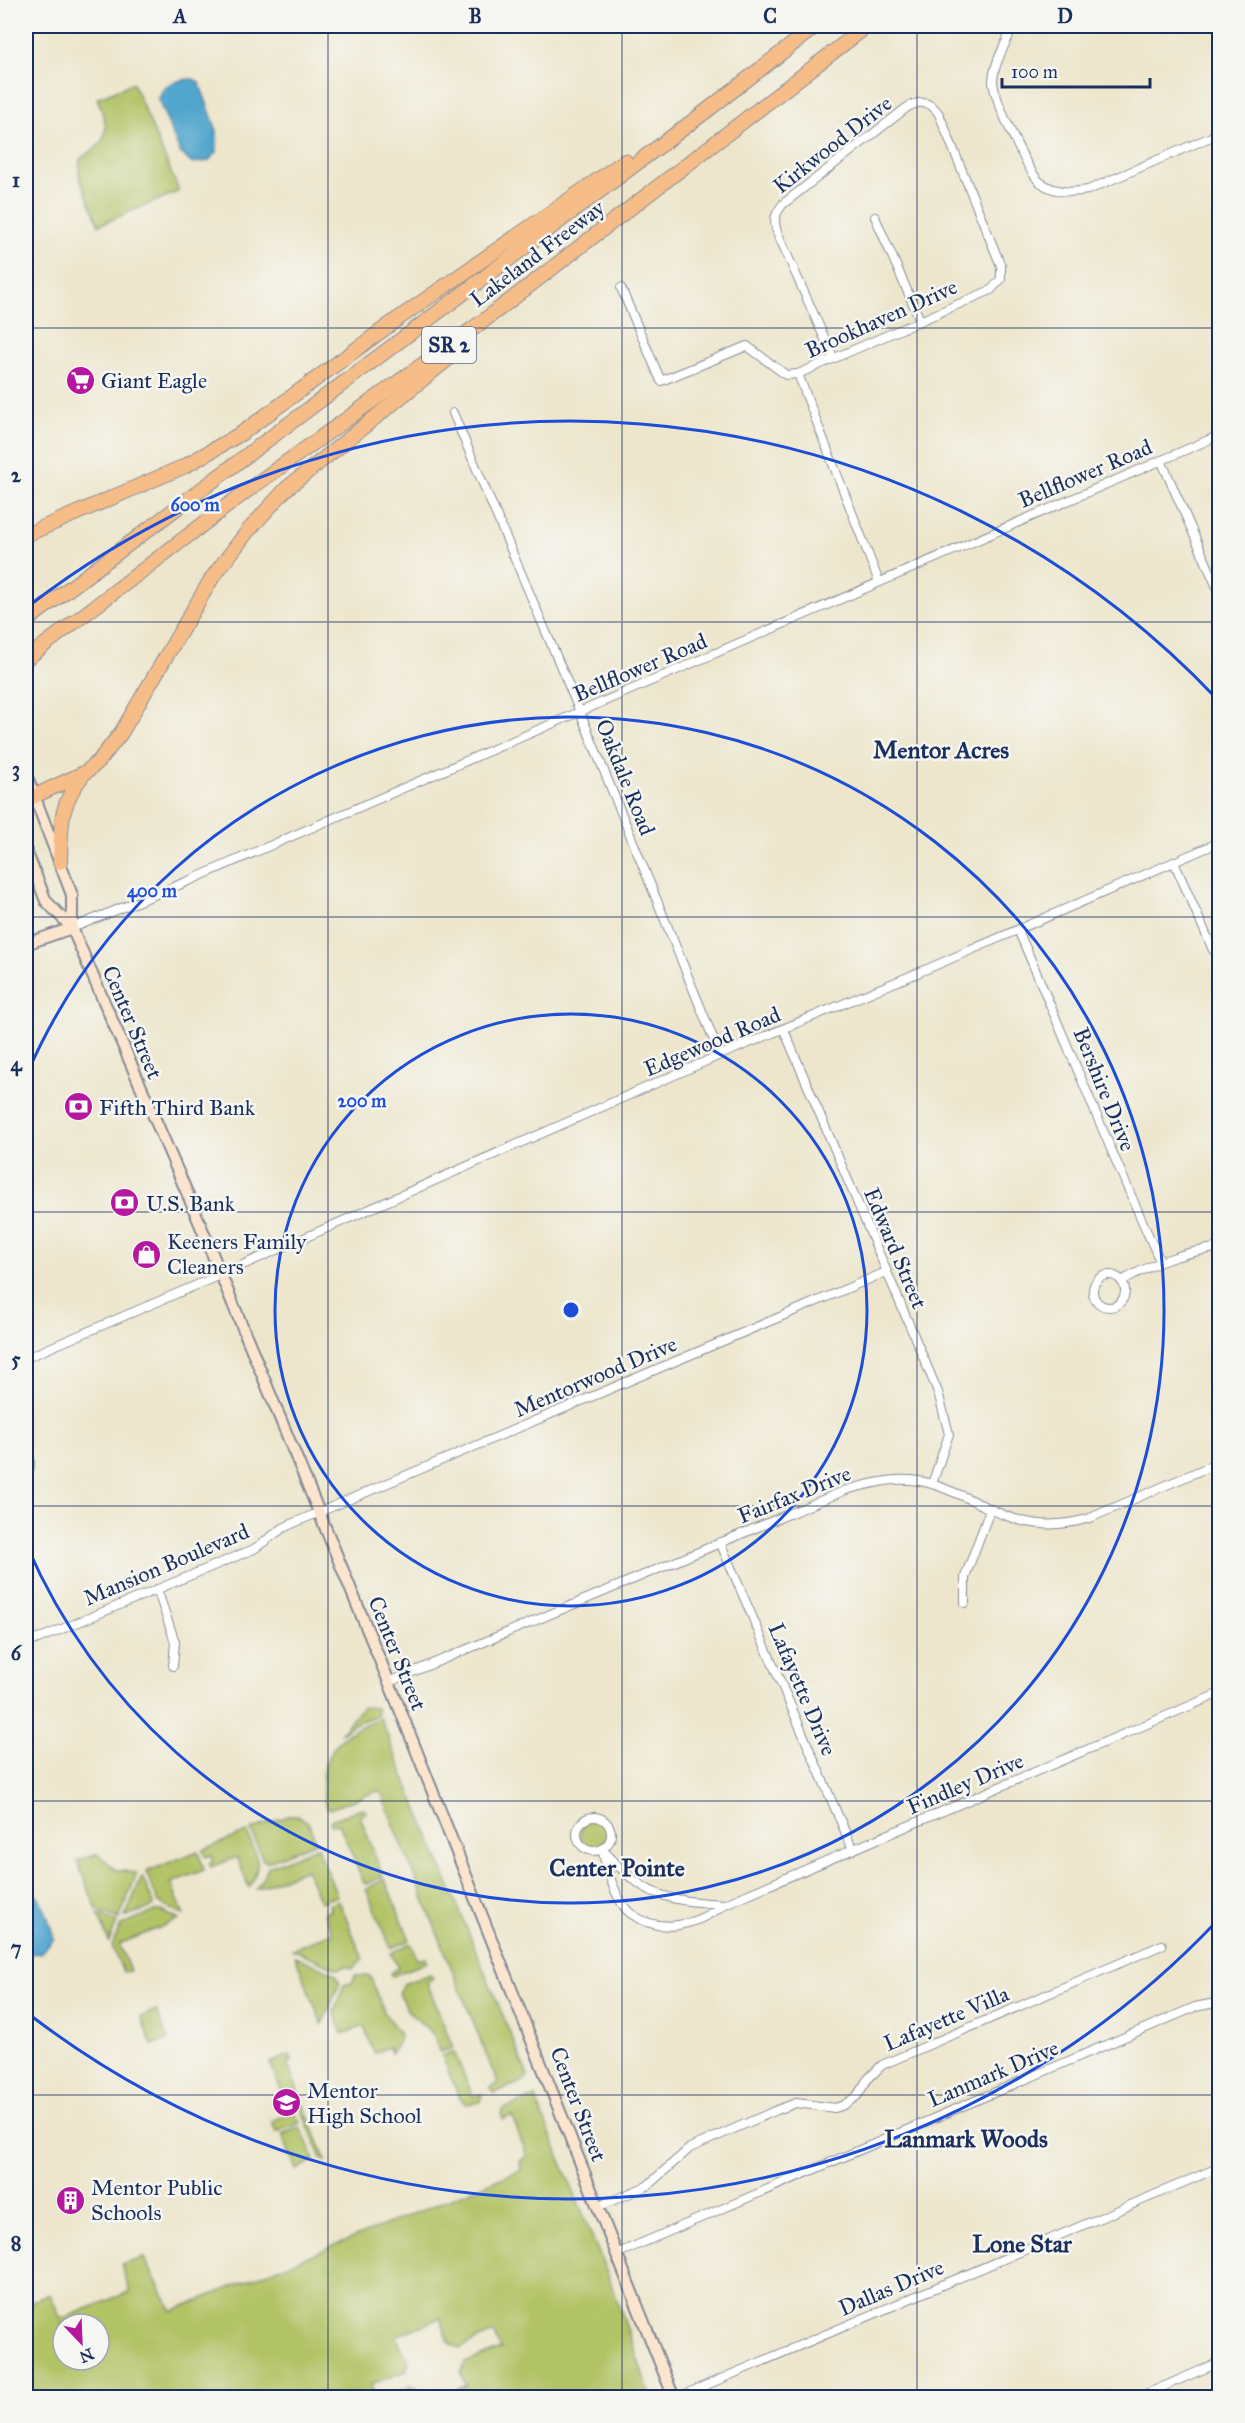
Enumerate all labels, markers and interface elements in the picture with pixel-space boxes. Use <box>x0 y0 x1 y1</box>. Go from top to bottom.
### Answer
text: A <box>171 4 187 28</box>
text: B <box>468 4 482 28</box>
text: C <box>763 4 777 28</box>
text: D <box>1057 4 1073 28</box>
scale bar <box>1002 51 1150 89</box>
text: 100 m <box>1011 61 1058 83</box>
street label: Kirkwood Drive <box>768 90 897 199</box>
text: 1 <box>12 168 20 192</box>
street label: Lakeland Freeway <box>465 194 611 313</box>
street label: Brookhaven Drive <box>801 273 961 364</box>
road number: SR 2 <box>422 327 476 363</box>
supermarket icon: Giant Eagle <box>64 364 96 396</box>
place label: Giant Eagle <box>101 367 207 394</box>
street label: Bellflower Road <box>1014 433 1156 514</box>
text: 2 <box>11 463 22 487</box>
text: 600 m <box>170 494 220 516</box>
street label: Bellflower Road <box>569 627 711 708</box>
street label: Oakdale Road <box>590 715 661 839</box>
district label: Mentor Acres <box>873 735 1009 765</box>
text: 3 <box>12 757 20 782</box>
text: 400 m <box>127 880 178 903</box>
street label: Center Street <box>97 961 169 1083</box>
street label: Edgewood Road <box>640 1001 785 1082</box>
street label: Bershire Drive <box>1067 1023 1142 1155</box>
text: 4 <box>10 1052 22 1077</box>
text: 200 m <box>338 1090 387 1112</box>
bank icon: Fifth Third Bank <box>62 1091 94 1123</box>
place label: Fifth Third Bank <box>99 1094 256 1121</box>
street label: Edward Street <box>858 1184 933 1313</box>
bank icon: U.S. Bank <box>109 1187 141 1219</box>
place label: U.S. Bank <box>146 1190 236 1217</box>
place label: Keeners Family Cleaners <box>167 1228 307 1280</box>
shop icon: Keeners Family Cleaners <box>130 1238 162 1270</box>
centre of rings <box>561 1300 581 1320</box>
street label: Mentorwood Drive <box>510 1330 681 1423</box>
text: 5 <box>11 1347 21 1371</box>
street label: Fairfax Drive <box>734 1460 855 1529</box>
street label: Mansion Boulevard <box>79 1517 253 1612</box>
street label: Center Street <box>362 1592 433 1714</box>
street label: Lafayette Drive <box>762 1619 843 1760</box>
text: 6 <box>11 1641 23 1665</box>
street label: Findley Drive <box>903 1747 1028 1820</box>
district label: Center Pointe <box>549 1853 685 1883</box>
text: 7 <box>11 1936 22 1960</box>
street label: Lafayette Villa <box>880 1980 1013 2057</box>
street label: Lanmark Drive <box>924 2034 1063 2113</box>
street label: Center Street <box>544 2043 613 2165</box>
place label: Mentor High School <box>307 2077 422 2129</box>
school or university icon: Mentor High School <box>270 2087 302 2119</box>
district label: Lanmark Woods <box>884 2124 1048 2154</box>
place label: Mentor Public Schools <box>91 2174 222 2226</box>
building icon: Mentor Public Schools <box>54 2184 86 2216</box>
district label: Lone Star <box>972 2229 1073 2259</box>
text: 8 <box>11 2231 21 2255</box>
street label: Dallas Drive <box>835 2253 948 2322</box>
north arrow <box>51 2312 111 2372</box>
text: N <box>76 2344 97 2367</box>

